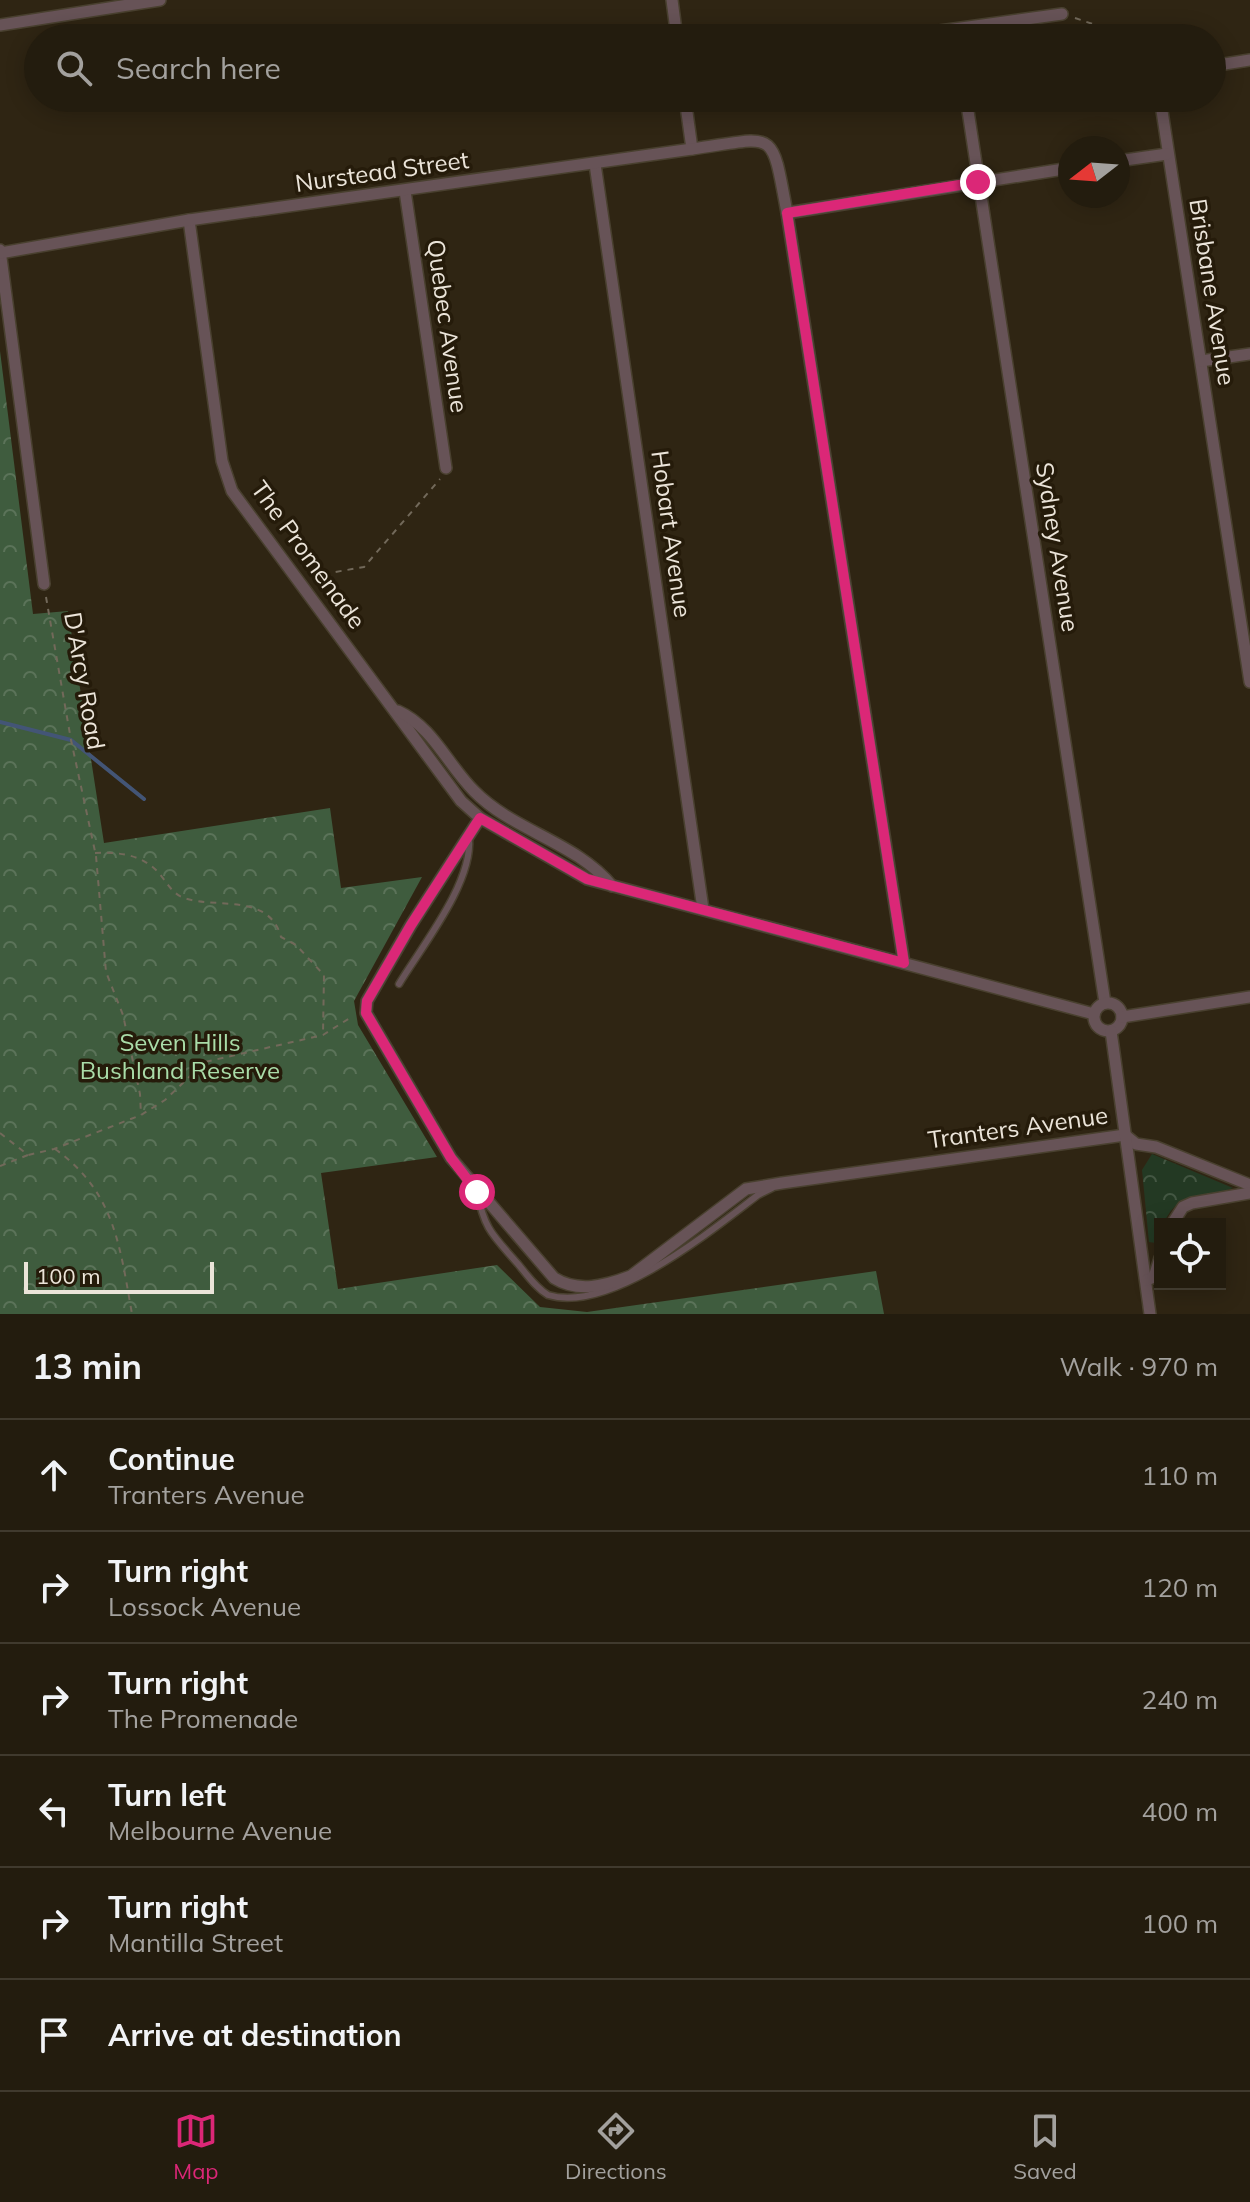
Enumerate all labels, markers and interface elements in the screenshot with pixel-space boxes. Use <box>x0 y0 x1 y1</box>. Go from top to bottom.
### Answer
search box <box>24 24 1226 112</box>
icon: search <box>52 46 96 90</box>
text: Search here <box>116 49 281 87</box>
north arrow <box>1058 136 1130 208</box>
street label: Nurstead Street <box>293 144 471 198</box>
route end <box>960 164 996 200</box>
street label: Brisbane Avenue <box>1183 196 1243 387</box>
street label: Quebec Avenue <box>421 237 475 414</box>
street label: Hobart Avenue <box>645 448 699 619</box>
street label: Sydney Avenue <box>1030 460 1086 634</box>
street label: The Promenade <box>245 475 373 634</box>
street label: D'Arcy Road <box>58 610 112 752</box>
park label: Seven Hills Bushland Reserve <box>80 1027 280 1085</box>
street label: Tranters Avenue <box>926 1100 1110 1154</box>
route start <box>459 1174 495 1210</box>
map controls <box>1154 1218 1226 1290</box>
button: locate <box>1154 1218 1226 1290</box>
scale bar <box>24 1258 214 1294</box>
text: 100 m <box>36 1262 101 1290</box>
text: 13 min <box>32 1345 142 1388</box>
text: Walk · 970 m <box>1059 1350 1218 1383</box>
text: Continue <box>108 1440 235 1478</box>
icon: ahead <box>32 1453 76 1497</box>
text: 110 m <box>1142 1459 1218 1492</box>
text: Tranters Avenue <box>108 1478 305 1511</box>
text: Turn right <box>108 1552 248 1590</box>
icon: right <box>32 1565 76 1609</box>
text: 120 m <box>1142 1571 1218 1604</box>
text: Lossock Avenue <box>108 1590 301 1623</box>
text: Turn right <box>108 1664 248 1702</box>
icon: right <box>32 1677 76 1721</box>
text: 240 m <box>1142 1683 1218 1716</box>
text: The Promenade <box>108 1702 298 1735</box>
text: Turn left <box>108 1776 226 1814</box>
icon: left <box>32 1789 76 1833</box>
text: 400 m <box>1142 1795 1218 1828</box>
text: Melbourne Avenue <box>108 1814 332 1847</box>
text: Turn right <box>108 1888 248 1926</box>
icon: right <box>32 1901 76 1945</box>
text: 100 m <box>1142 1907 1218 1940</box>
text: Mantilla Street <box>108 1926 283 1959</box>
icon: arrive <box>32 2013 76 2057</box>
text: Arrive at destination <box>108 2016 402 2054</box>
tab: Map <box>173 2109 219 2185</box>
tab: Directions <box>565 2109 667 2185</box>
tab: Saved <box>1013 2109 1077 2185</box>

